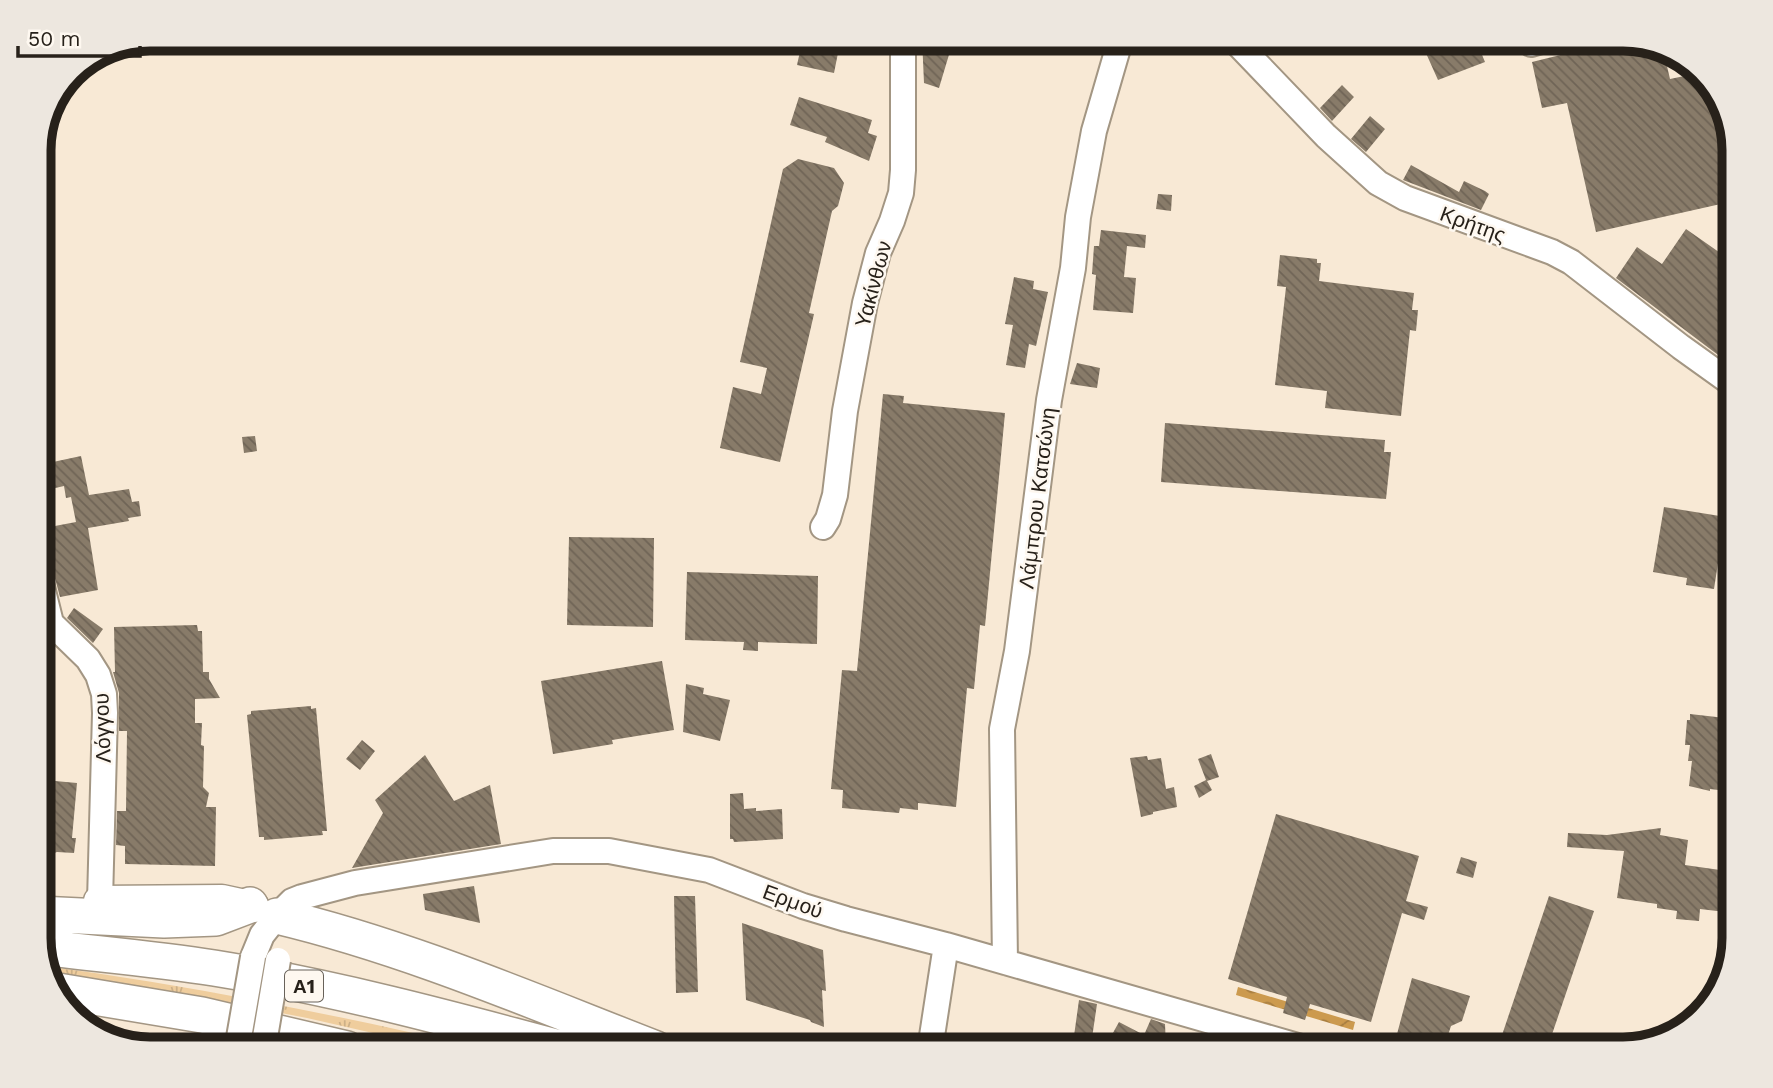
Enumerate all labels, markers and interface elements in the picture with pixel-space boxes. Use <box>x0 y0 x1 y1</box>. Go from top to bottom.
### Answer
scale bar <box>18 14 140 58</box>
text: 50 m <box>28 26 80 51</box>
street label: Κρήτης <box>1437 201 1509 247</box>
street label: Υακίνθων <box>849 238 897 330</box>
street label: Λάμπρου Κατσώνη <box>1013 406 1061 590</box>
street label: Λόγγου <box>88 693 116 763</box>
street label: Ερμού <box>760 879 826 923</box>
road number: Α1 <box>285 970 323 1002</box>

